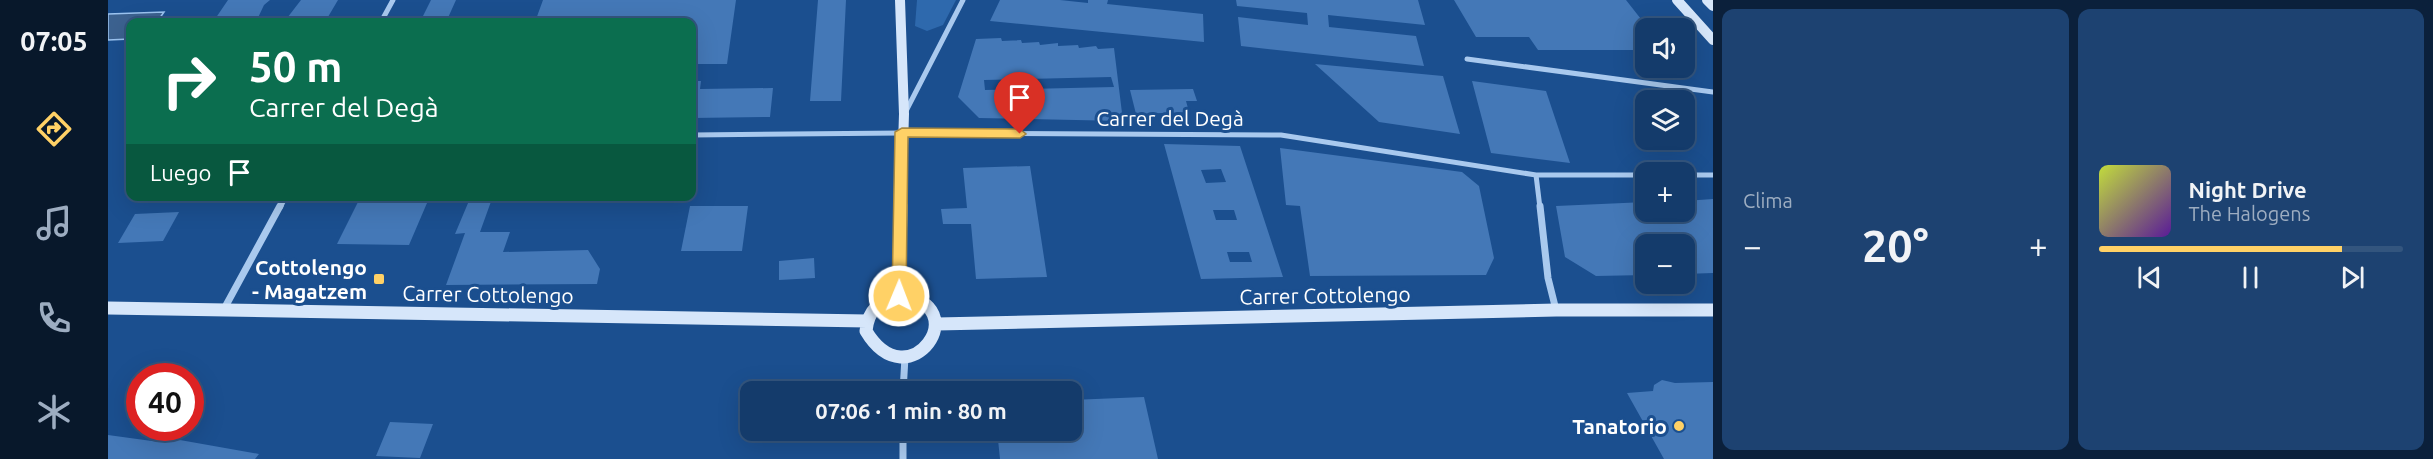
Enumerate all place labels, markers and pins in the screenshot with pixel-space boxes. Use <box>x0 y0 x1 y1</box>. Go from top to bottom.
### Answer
pin <box>994 72 1045 134</box>
place label: Cottolengo - Magatzem <box>252 255 367 303</box>
marker: Cottolengo - Magatzem <box>372 272 386 286</box>
place label: Tanatorio <box>1572 414 1667 438</box>
marker: Tanatorio <box>1672 419 1686 433</box>

